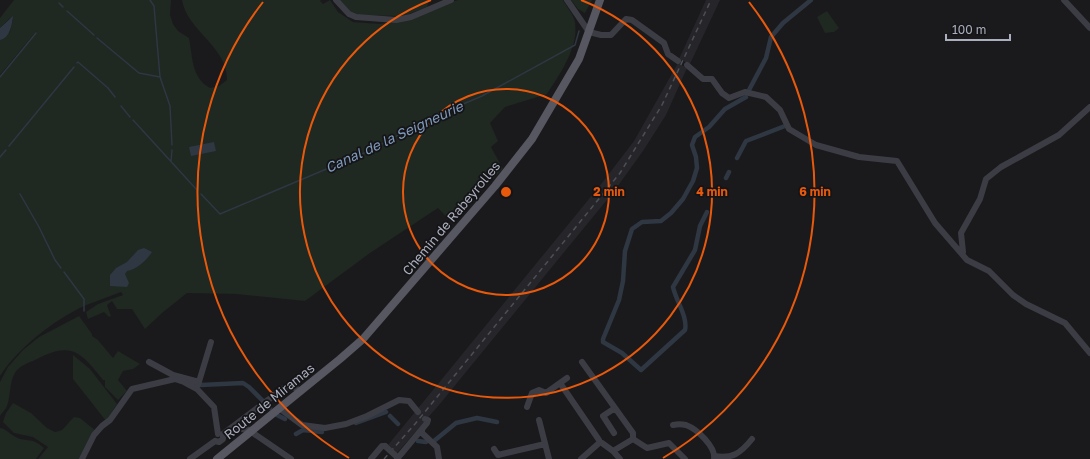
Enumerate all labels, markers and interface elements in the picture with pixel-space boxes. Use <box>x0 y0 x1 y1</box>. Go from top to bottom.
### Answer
scale bar <box>946 16 1010 42</box>
text: 100 m <box>952 22 986 37</box>
water label: Canal de la Seigneurie <box>322 97 466 176</box>
street label: Chemin de Rabeyrolles <box>399 158 503 278</box>
text: 2 min <box>593 184 625 199</box>
text: 4 min <box>696 184 728 199</box>
text: 6 min <box>799 184 831 199</box>
centre of rings <box>499 185 513 199</box>
street label: Route de Miramas <box>221 360 318 442</box>

